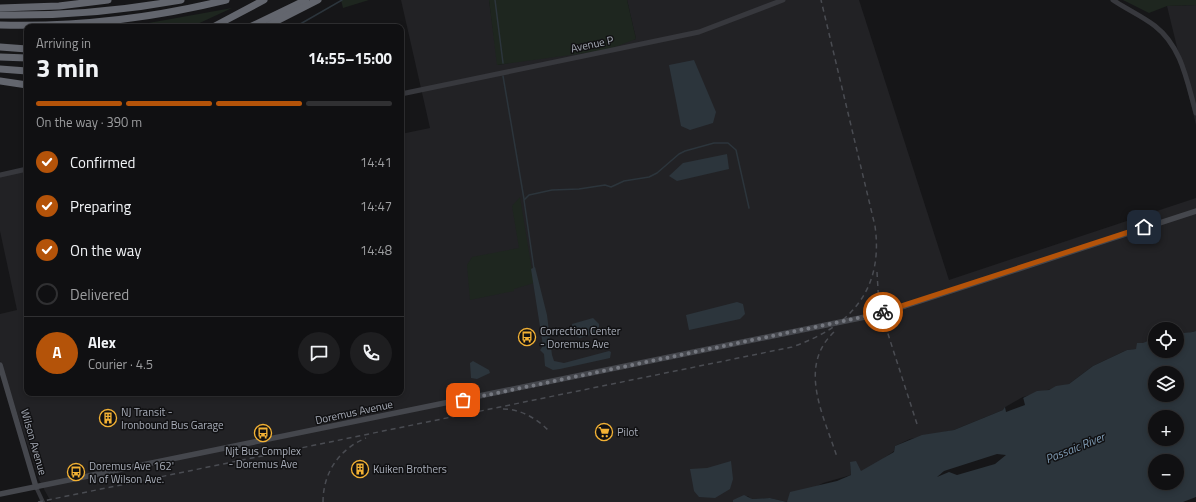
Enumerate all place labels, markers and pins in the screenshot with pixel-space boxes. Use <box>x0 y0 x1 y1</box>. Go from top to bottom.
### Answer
pin <box>1127 210 1161 244</box>
place label: Correction Center - Doremus Ave <box>540 323 621 352</box>
bus stop icon: Correction Center - Doremus Ave <box>517 327 537 347</box>
pin <box>446 383 480 417</box>
place label: NJ Transit - Ironbound Bus Garage <box>121 404 224 433</box>
building icon: NJ Transit - Ironbound Bus Garage <box>98 408 118 428</box>
supermarket icon: Pilot <box>594 422 614 442</box>
bus stop icon: Njt Bus Complex - Doremus Ave <box>253 423 273 443</box>
place label: Pilot <box>617 424 638 440</box>
place label: Njt Bus Complex - Doremus Ave <box>225 443 301 472</box>
place label: Doremus Ave 162' N of Wilson Ave. <box>89 458 174 487</box>
building icon: Kuiken Brothers <box>350 459 370 479</box>
place label: Kuiken Brothers <box>373 461 447 477</box>
bus stop icon: Doremus Ave 162' N of Wilson Ave. <box>66 462 86 482</box>

